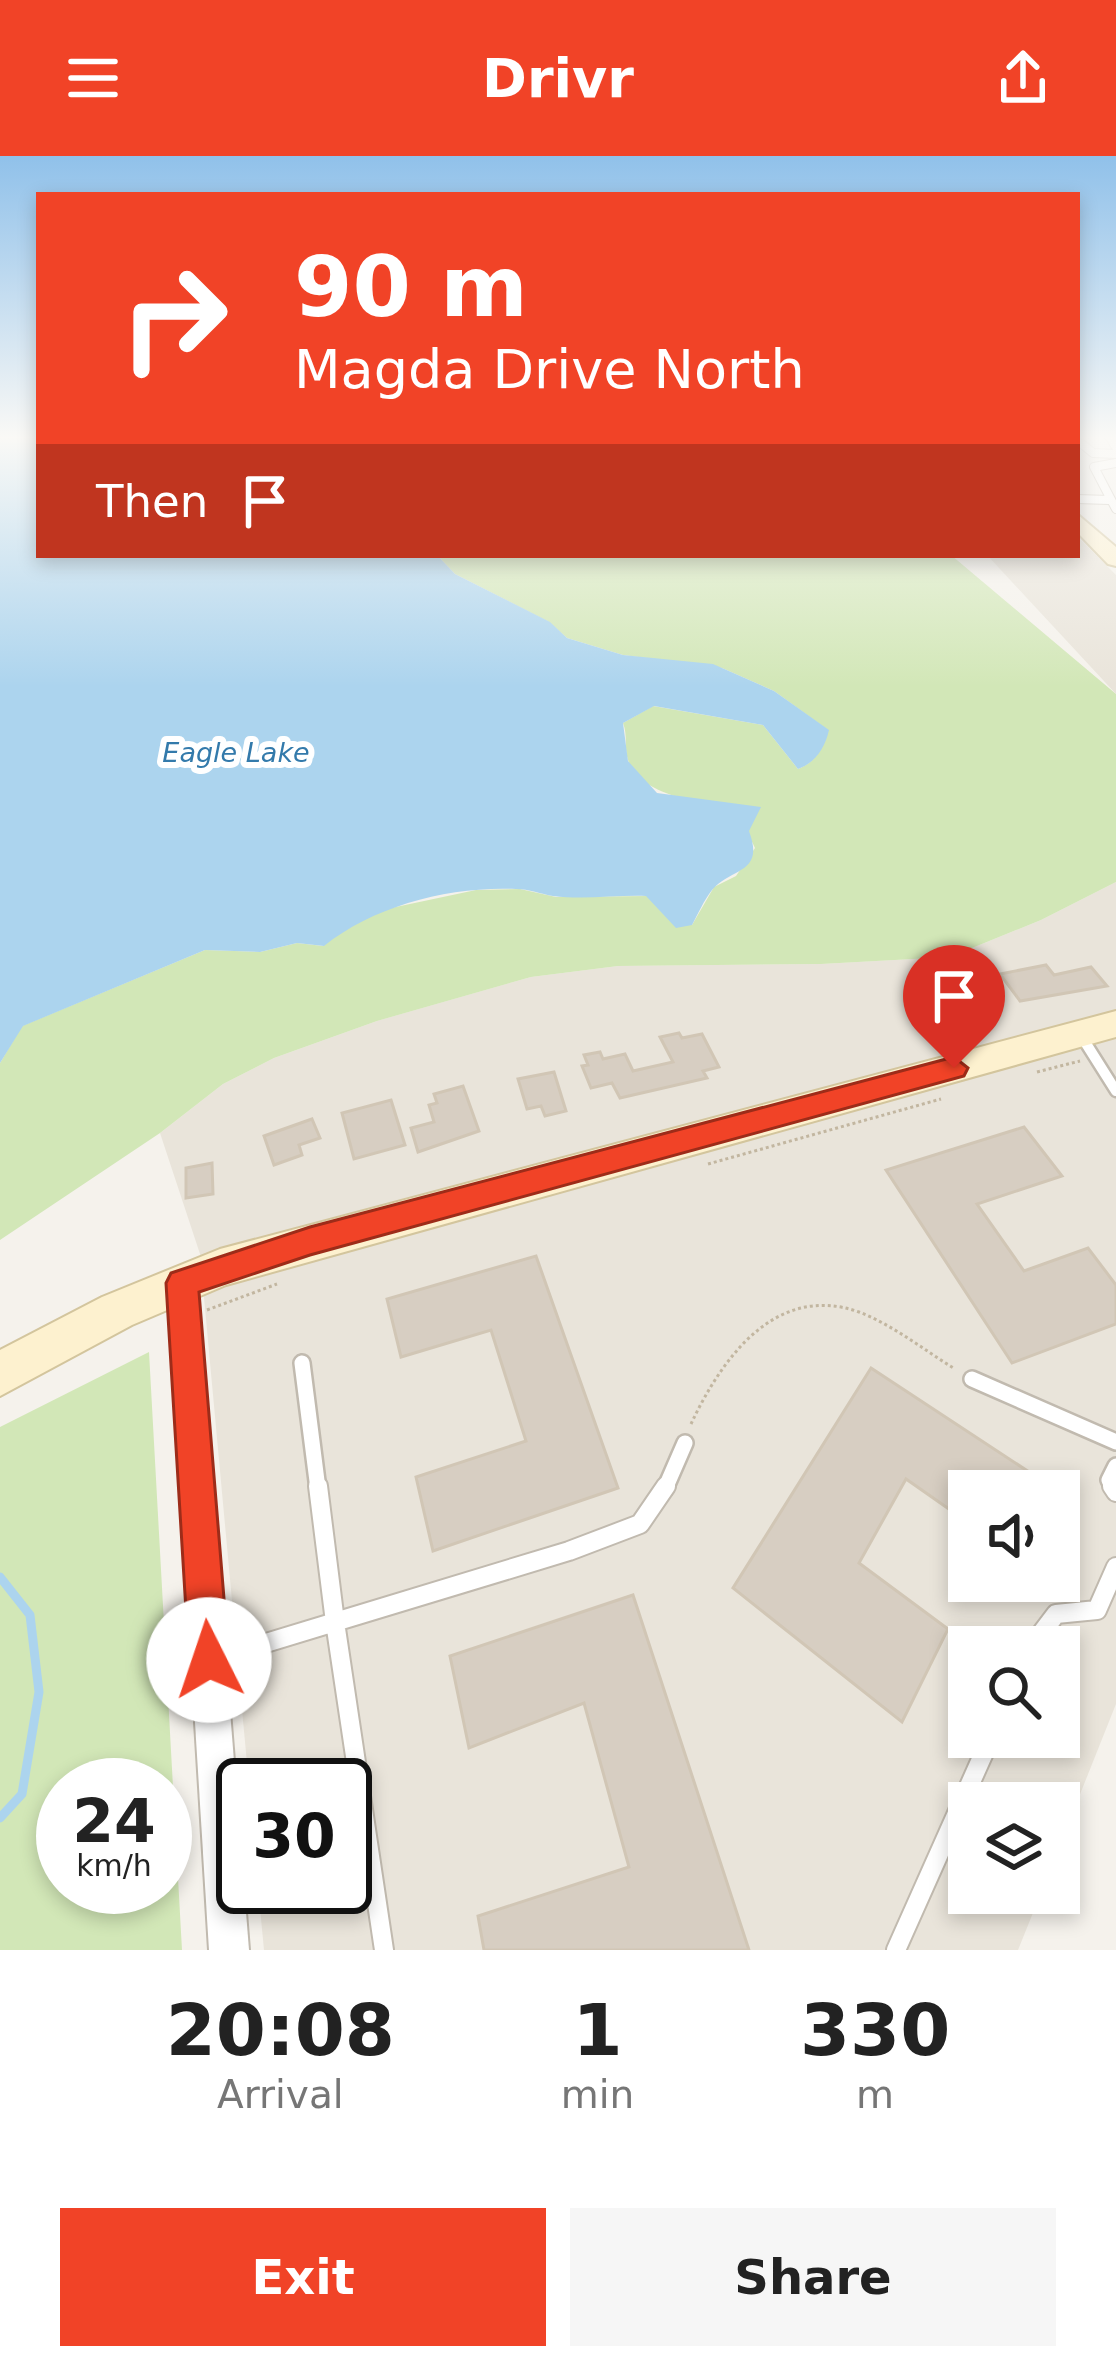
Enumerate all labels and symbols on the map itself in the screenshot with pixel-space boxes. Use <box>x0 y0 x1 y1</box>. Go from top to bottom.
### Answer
water label: Eagle Lake <box>162 737 310 768</box>
pin <box>903 945 1005 1068</box>
position arrow <box>146 1597 272 1723</box>
speed limit sign: 30 <box>216 1758 372 1914</box>

